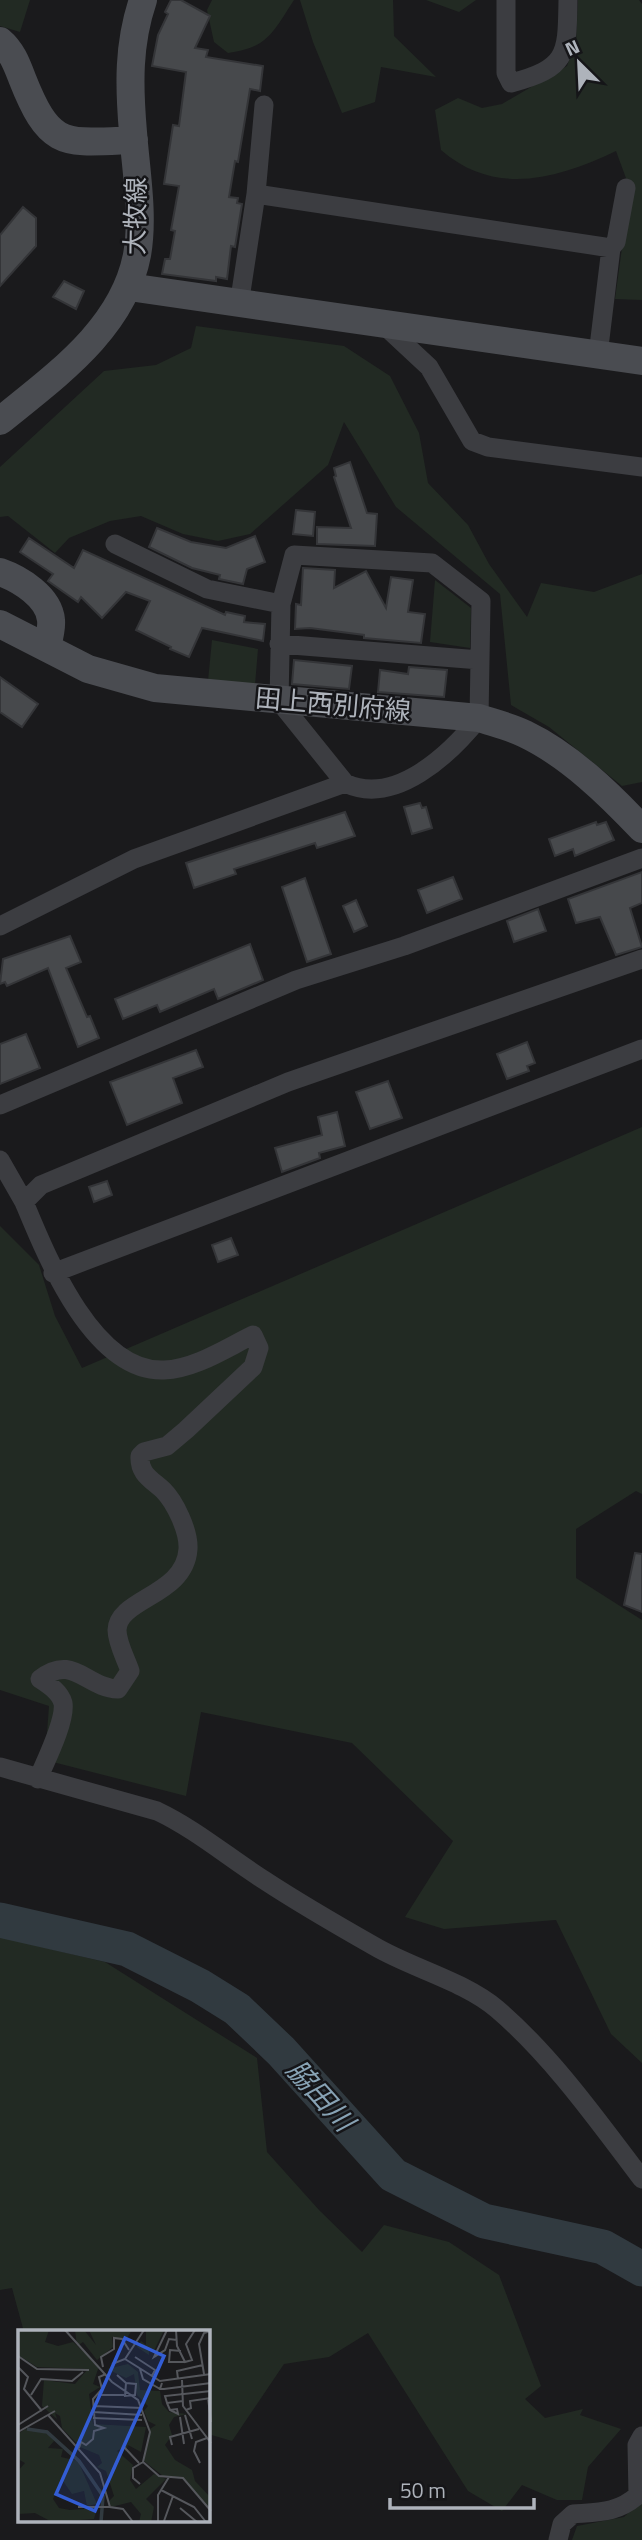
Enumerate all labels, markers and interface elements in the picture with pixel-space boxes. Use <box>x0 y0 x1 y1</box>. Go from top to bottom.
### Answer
north arrow <box>544 28 614 98</box>
text: N <box>560 31 584 63</box>
street label: 大牧線 <box>115 177 155 255</box>
street label: 田上西別府線 <box>254 678 412 730</box>
water label: 脇田川 <box>277 2049 367 2143</box>
inset map <box>18 2330 210 2522</box>
scale bar <box>390 2466 534 2510</box>
text: 50 m <box>400 2474 446 2506</box>

